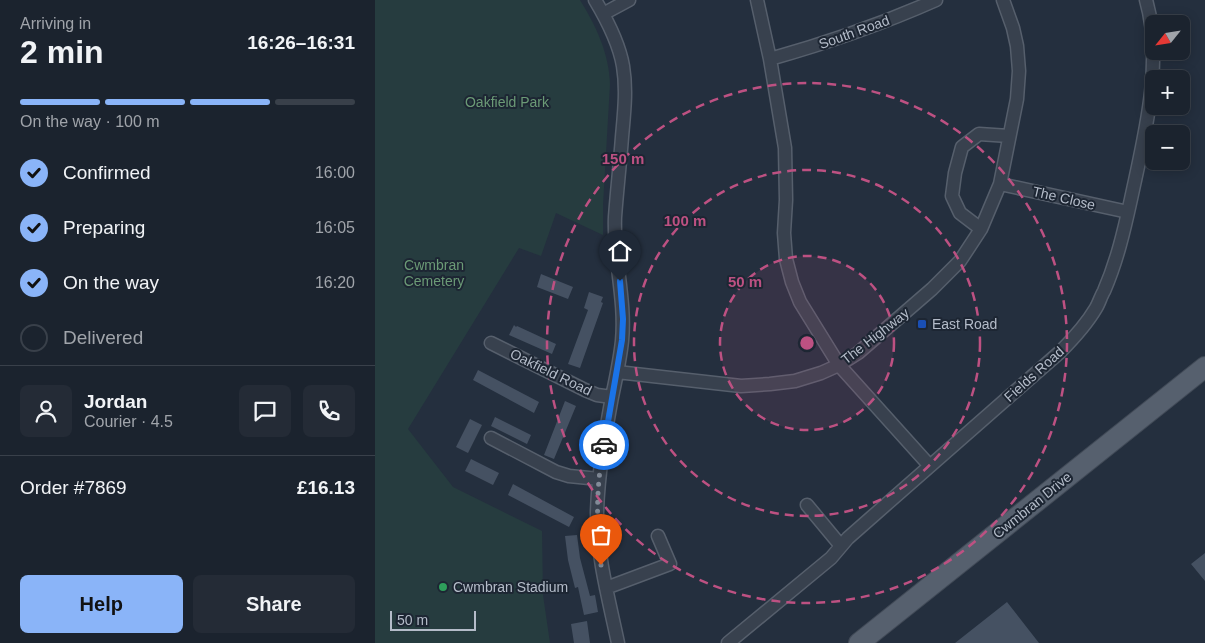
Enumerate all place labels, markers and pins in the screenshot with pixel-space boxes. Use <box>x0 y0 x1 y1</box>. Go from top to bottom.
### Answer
pin <box>599 230 641 281</box>
place label: East Road <box>932 316 997 332</box>
marker: East Road <box>916 318 928 330</box>
centre of rings <box>798 334 816 352</box>
pin <box>580 514 622 565</box>
place label: Cwmbran Stadium <box>453 579 568 595</box>
marker: Cwmbran Stadium <box>437 581 449 593</box>

